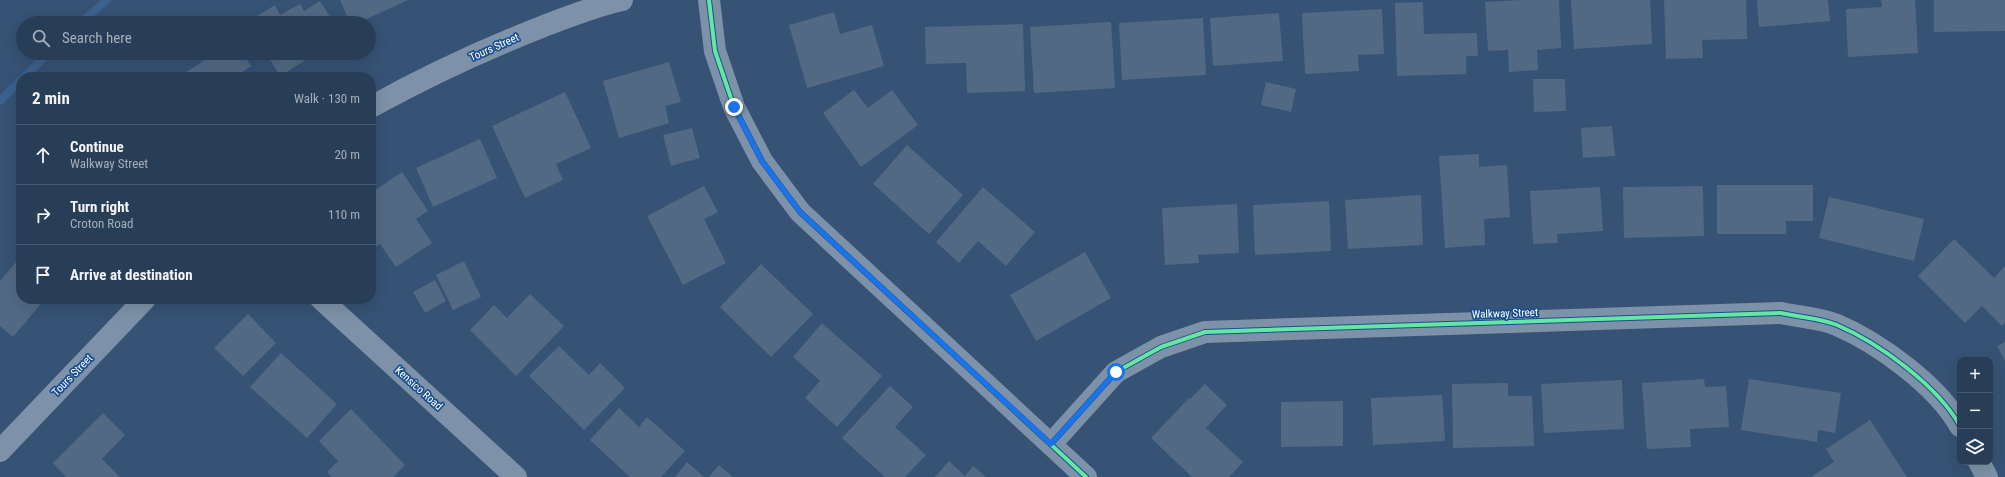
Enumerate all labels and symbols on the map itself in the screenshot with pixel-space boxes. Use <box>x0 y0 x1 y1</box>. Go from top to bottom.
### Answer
street label: Tours Street <box>467 31 521 64</box>
route end <box>725 98 743 116</box>
street label: Walkway Street <box>1472 306 1538 321</box>
street label: Tours Street <box>49 352 95 399</box>
route start <box>1107 363 1125 381</box>
street label: Kensico Road <box>392 364 445 413</box>

